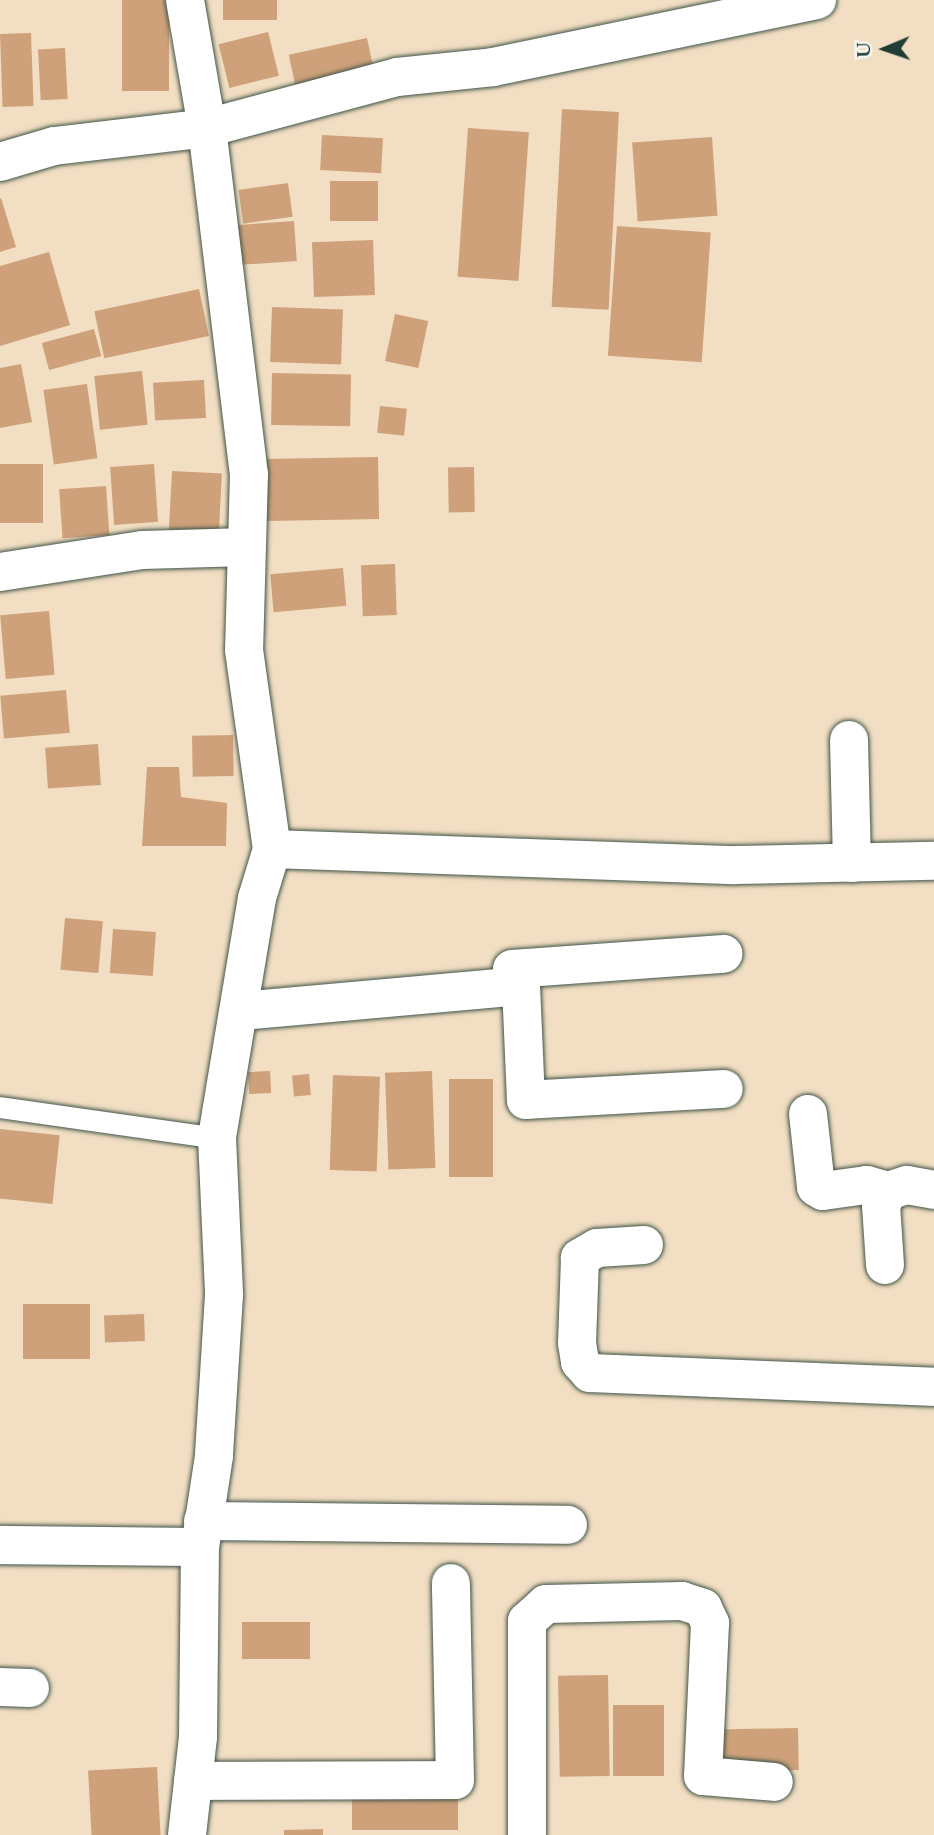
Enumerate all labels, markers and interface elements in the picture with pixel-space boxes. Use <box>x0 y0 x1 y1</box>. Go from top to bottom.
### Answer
north arrow <box>850 14 920 84</box>
text: U <box>851 42 877 58</box>

